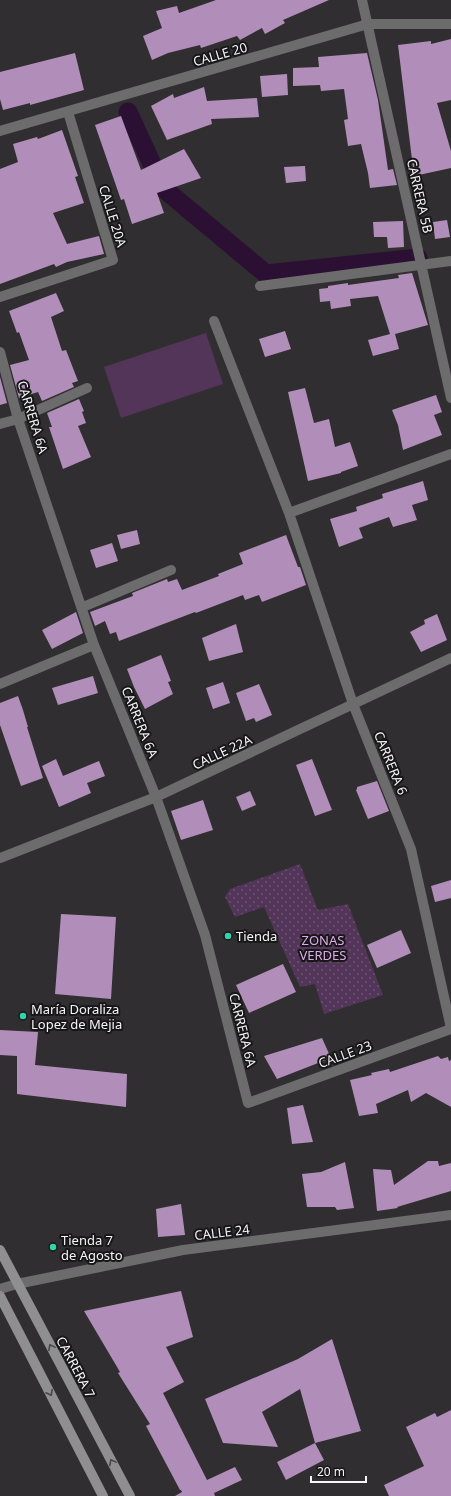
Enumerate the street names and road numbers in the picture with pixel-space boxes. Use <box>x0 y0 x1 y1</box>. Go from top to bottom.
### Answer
street label: CALLE 20 <box>191 38 249 70</box>
street label: CARRERA 5B <box>403 157 437 235</box>
street label: CALLE 20A <box>95 183 131 250</box>
street label: CARRERA 6A <box>13 378 53 456</box>
street label: CARRERA 6A <box>118 684 163 761</box>
street label: CARRERA 6 <box>370 729 412 797</box>
street label: CALLE 22A <box>189 730 255 774</box>
street label: CARRERA 6A <box>225 991 261 1069</box>
street label: CALLE 23 <box>316 1036 374 1072</box>
street label: CALLE 24 <box>193 1220 251 1244</box>
street label: CARRERA 7 <box>52 1333 100 1401</box>

